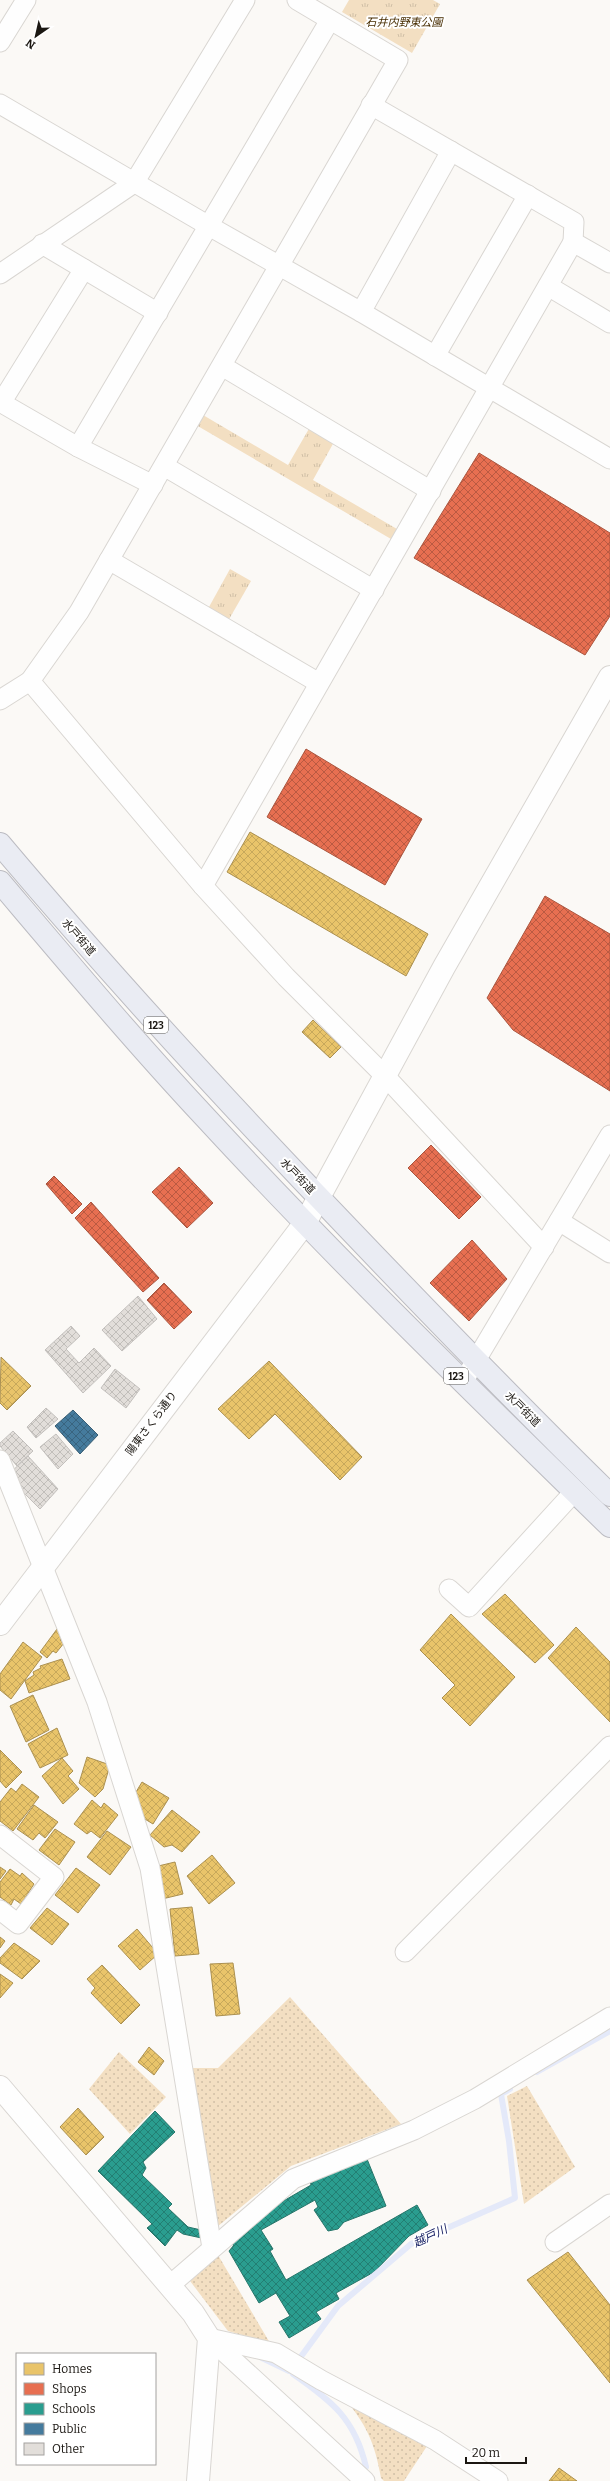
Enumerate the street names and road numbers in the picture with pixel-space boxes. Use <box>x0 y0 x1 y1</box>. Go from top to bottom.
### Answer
street label: 水戸街道 <box>59 916 98 958</box>
road number: 123 <box>144 1017 168 1033</box>
street label: 水戸街道 <box>278 1156 318 1197</box>
road number: 123 <box>444 1368 468 1384</box>
street label: 陽東さくら通り <box>123 1389 180 1458</box>
street label: 水戸街道 <box>502 1389 543 1430</box>

